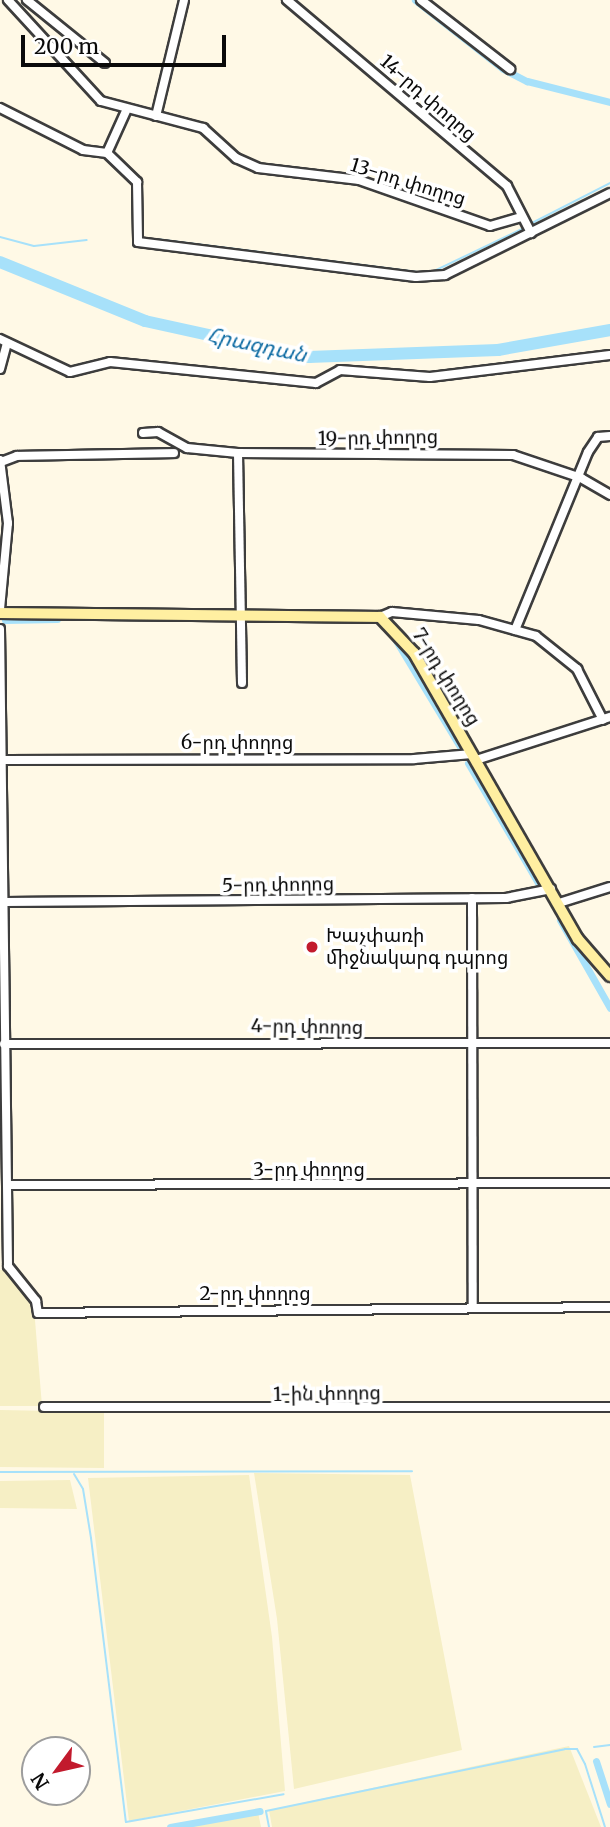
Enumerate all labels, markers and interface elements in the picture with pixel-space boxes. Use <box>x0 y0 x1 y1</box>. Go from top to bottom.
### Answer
scale bar <box>24 21 229 65</box>
text: 200 m <box>34 33 99 60</box>
street label: 14-րդ փողոց <box>375 50 481 146</box>
street label: 13-րդ փողոց <box>347 154 469 210</box>
water label: Հրազդան <box>205 322 309 368</box>
street label: 19-րդ փողոց <box>318 426 438 450</box>
street label: 7-րդ փողոց <box>407 624 485 730</box>
street label: 6-րդ փողոց <box>181 732 293 754</box>
street label: 5-րդ փողոց <box>222 873 334 897</box>
place label: Խաչփառի միջնակարգ դպրոց <box>326 925 508 969</box>
marker: Խաչփառի միջնակարգ դպրոց <box>304 939 320 955</box>
street label: 4-րդ փողոց <box>251 1015 363 1039</box>
street label: 3-րդ փողոց <box>253 1159 365 1181</box>
street label: 2-րդ փողոց <box>199 1283 311 1305</box>
street label: 1-ին փողոց <box>273 1382 381 1406</box>
north arrow <box>21 1736 91 1806</box>
text: N <box>26 1769 54 1794</box>

